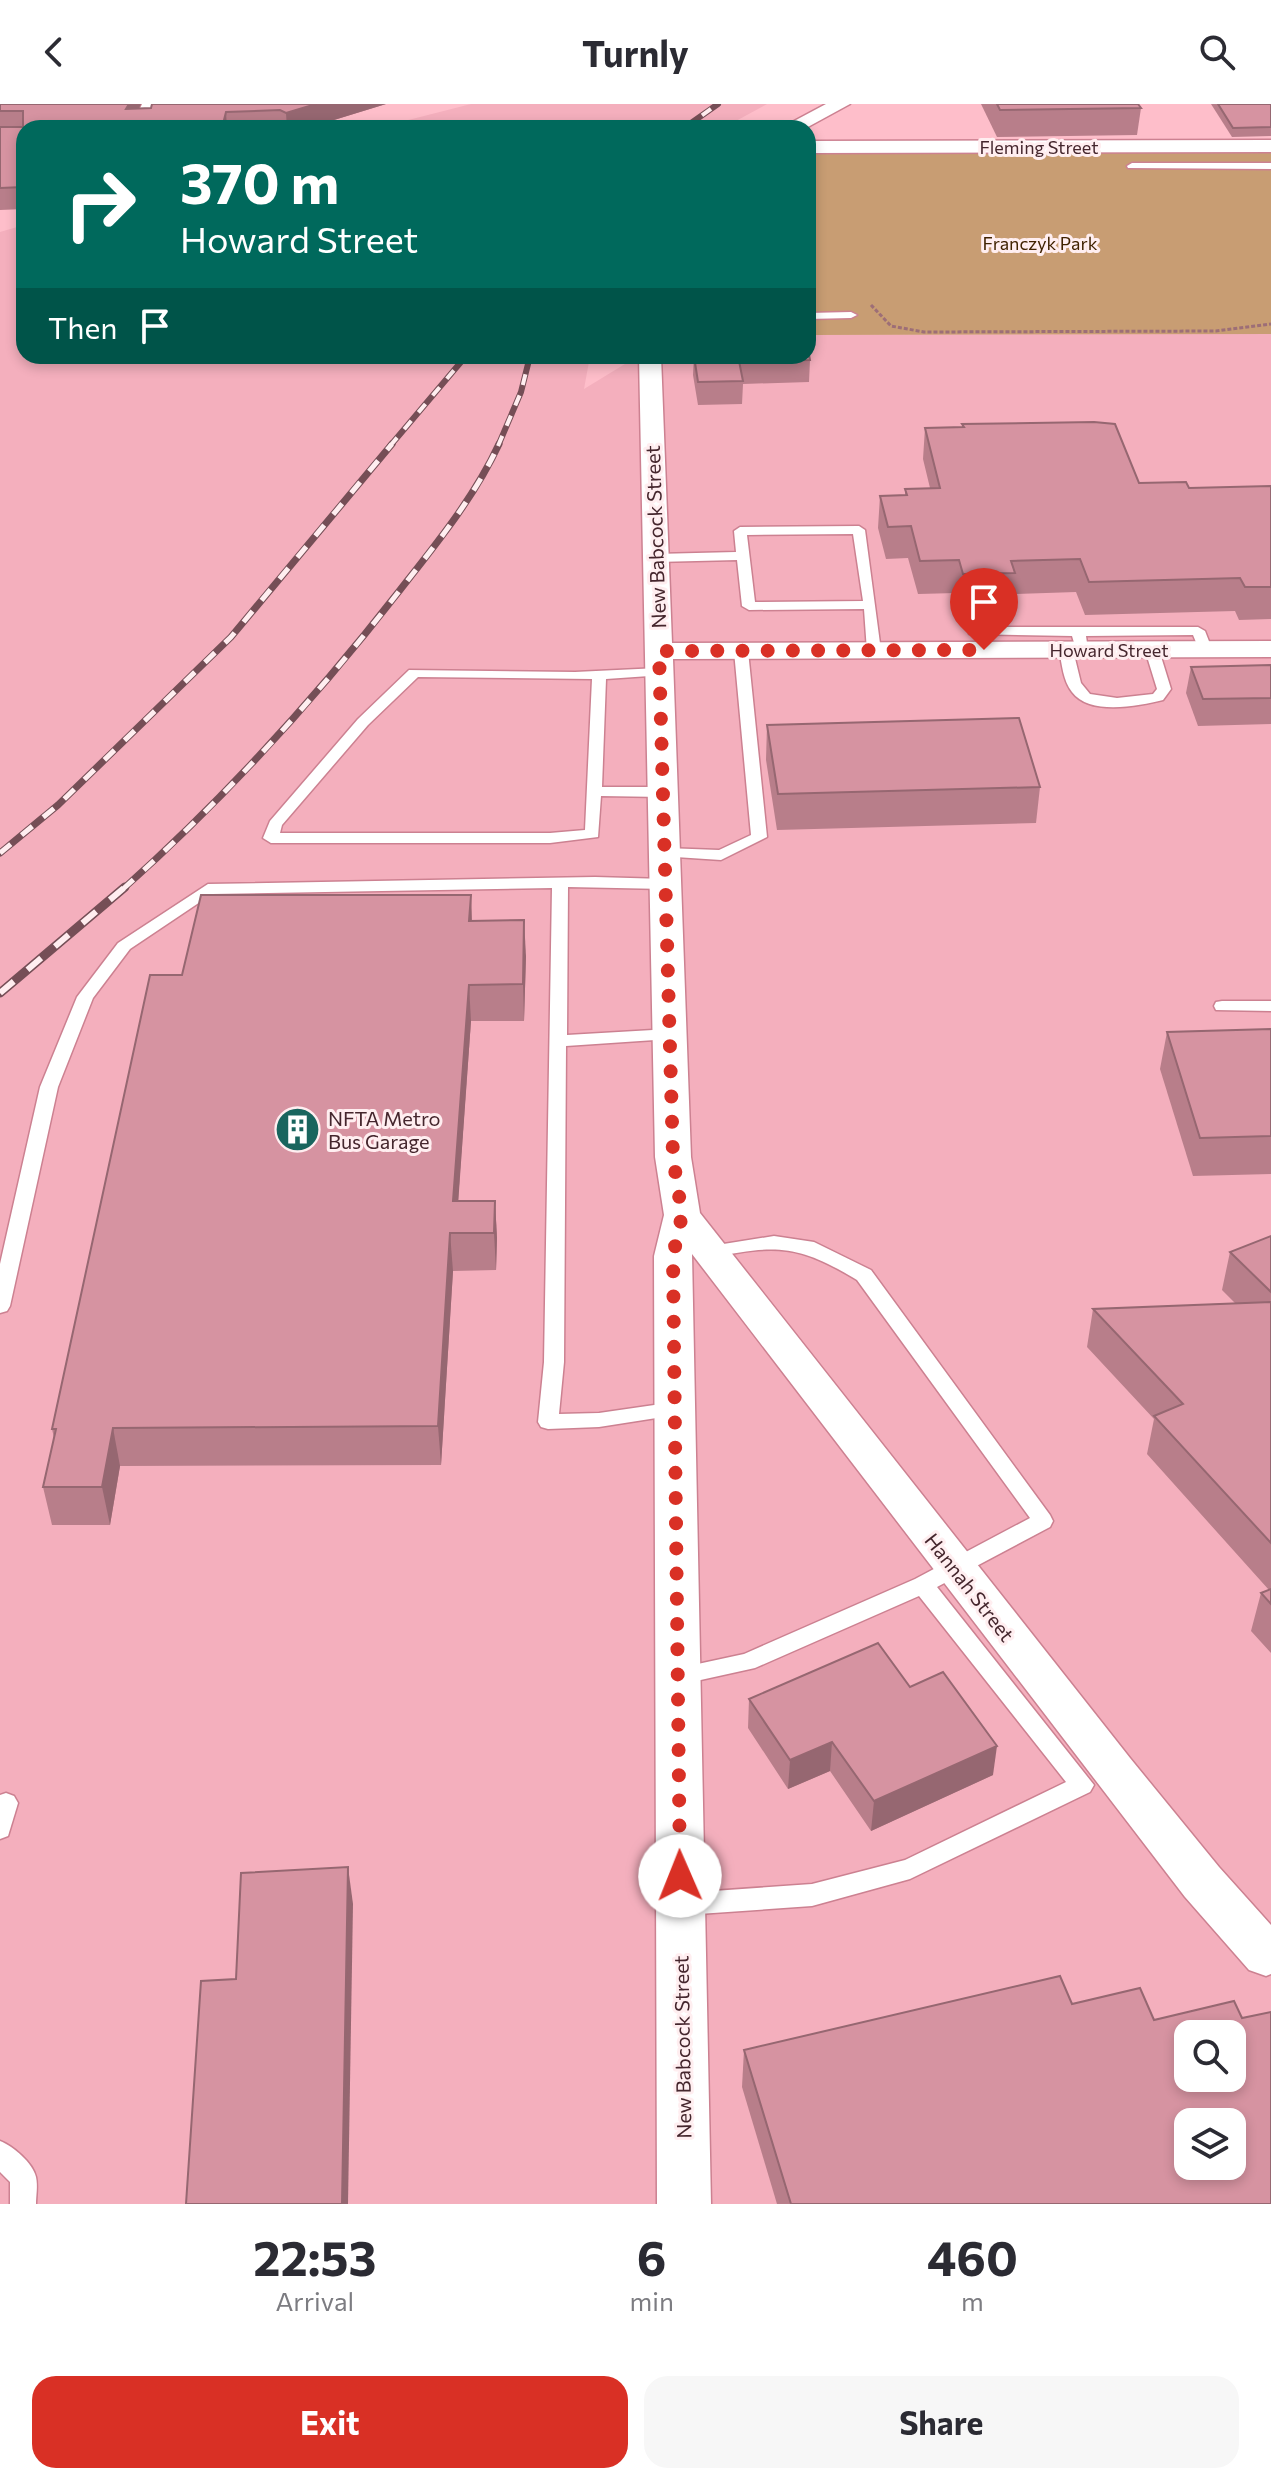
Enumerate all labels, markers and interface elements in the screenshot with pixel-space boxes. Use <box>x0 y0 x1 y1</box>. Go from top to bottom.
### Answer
icon: back <box>32 30 76 74</box>
text: Turnly <box>582 30 689 74</box>
icon: search <box>1195 30 1239 74</box>
street label: Fleming Street <box>979 136 1099 158</box>
text: 370 m <box>180 147 339 216</box>
icon: right <box>48 152 152 256</box>
text: Howard Street <box>180 216 418 260</box>
park label: Franczyk Park <box>983 232 1098 254</box>
icon: arrive <box>133 304 177 348</box>
text: Then <box>48 308 117 345</box>
street label: New Babcock Street <box>640 445 670 629</box>
pin <box>950 568 1018 650</box>
icon: arrive <box>962 580 1006 624</box>
street label: Howard Street <box>1049 639 1169 661</box>
building icon: NFTA Metro Bus Garage <box>273 1106 321 1154</box>
place label: NFTA Metro Bus Garage <box>328 1106 441 1153</box>
street label: Hannah Street <box>920 1528 1020 1646</box>
position arrow <box>638 1834 722 1918</box>
street label: New Babcock Street <box>668 1955 696 2139</box>
map controls <box>1174 2020 1246 2180</box>
button: search <box>1174 2020 1246 2092</box>
button: layers <box>1174 2108 1246 2180</box>
text: 22:53 <box>253 2227 376 2286</box>
text: 6 <box>637 2227 666 2286</box>
text: 460 <box>927 2227 1018 2286</box>
text: Arrival <box>275 2285 354 2316</box>
text: min <box>630 2285 674 2316</box>
text: m <box>961 2285 984 2316</box>
button: Exit <box>32 2376 628 2468</box>
button: Share <box>644 2376 1239 2468</box>

